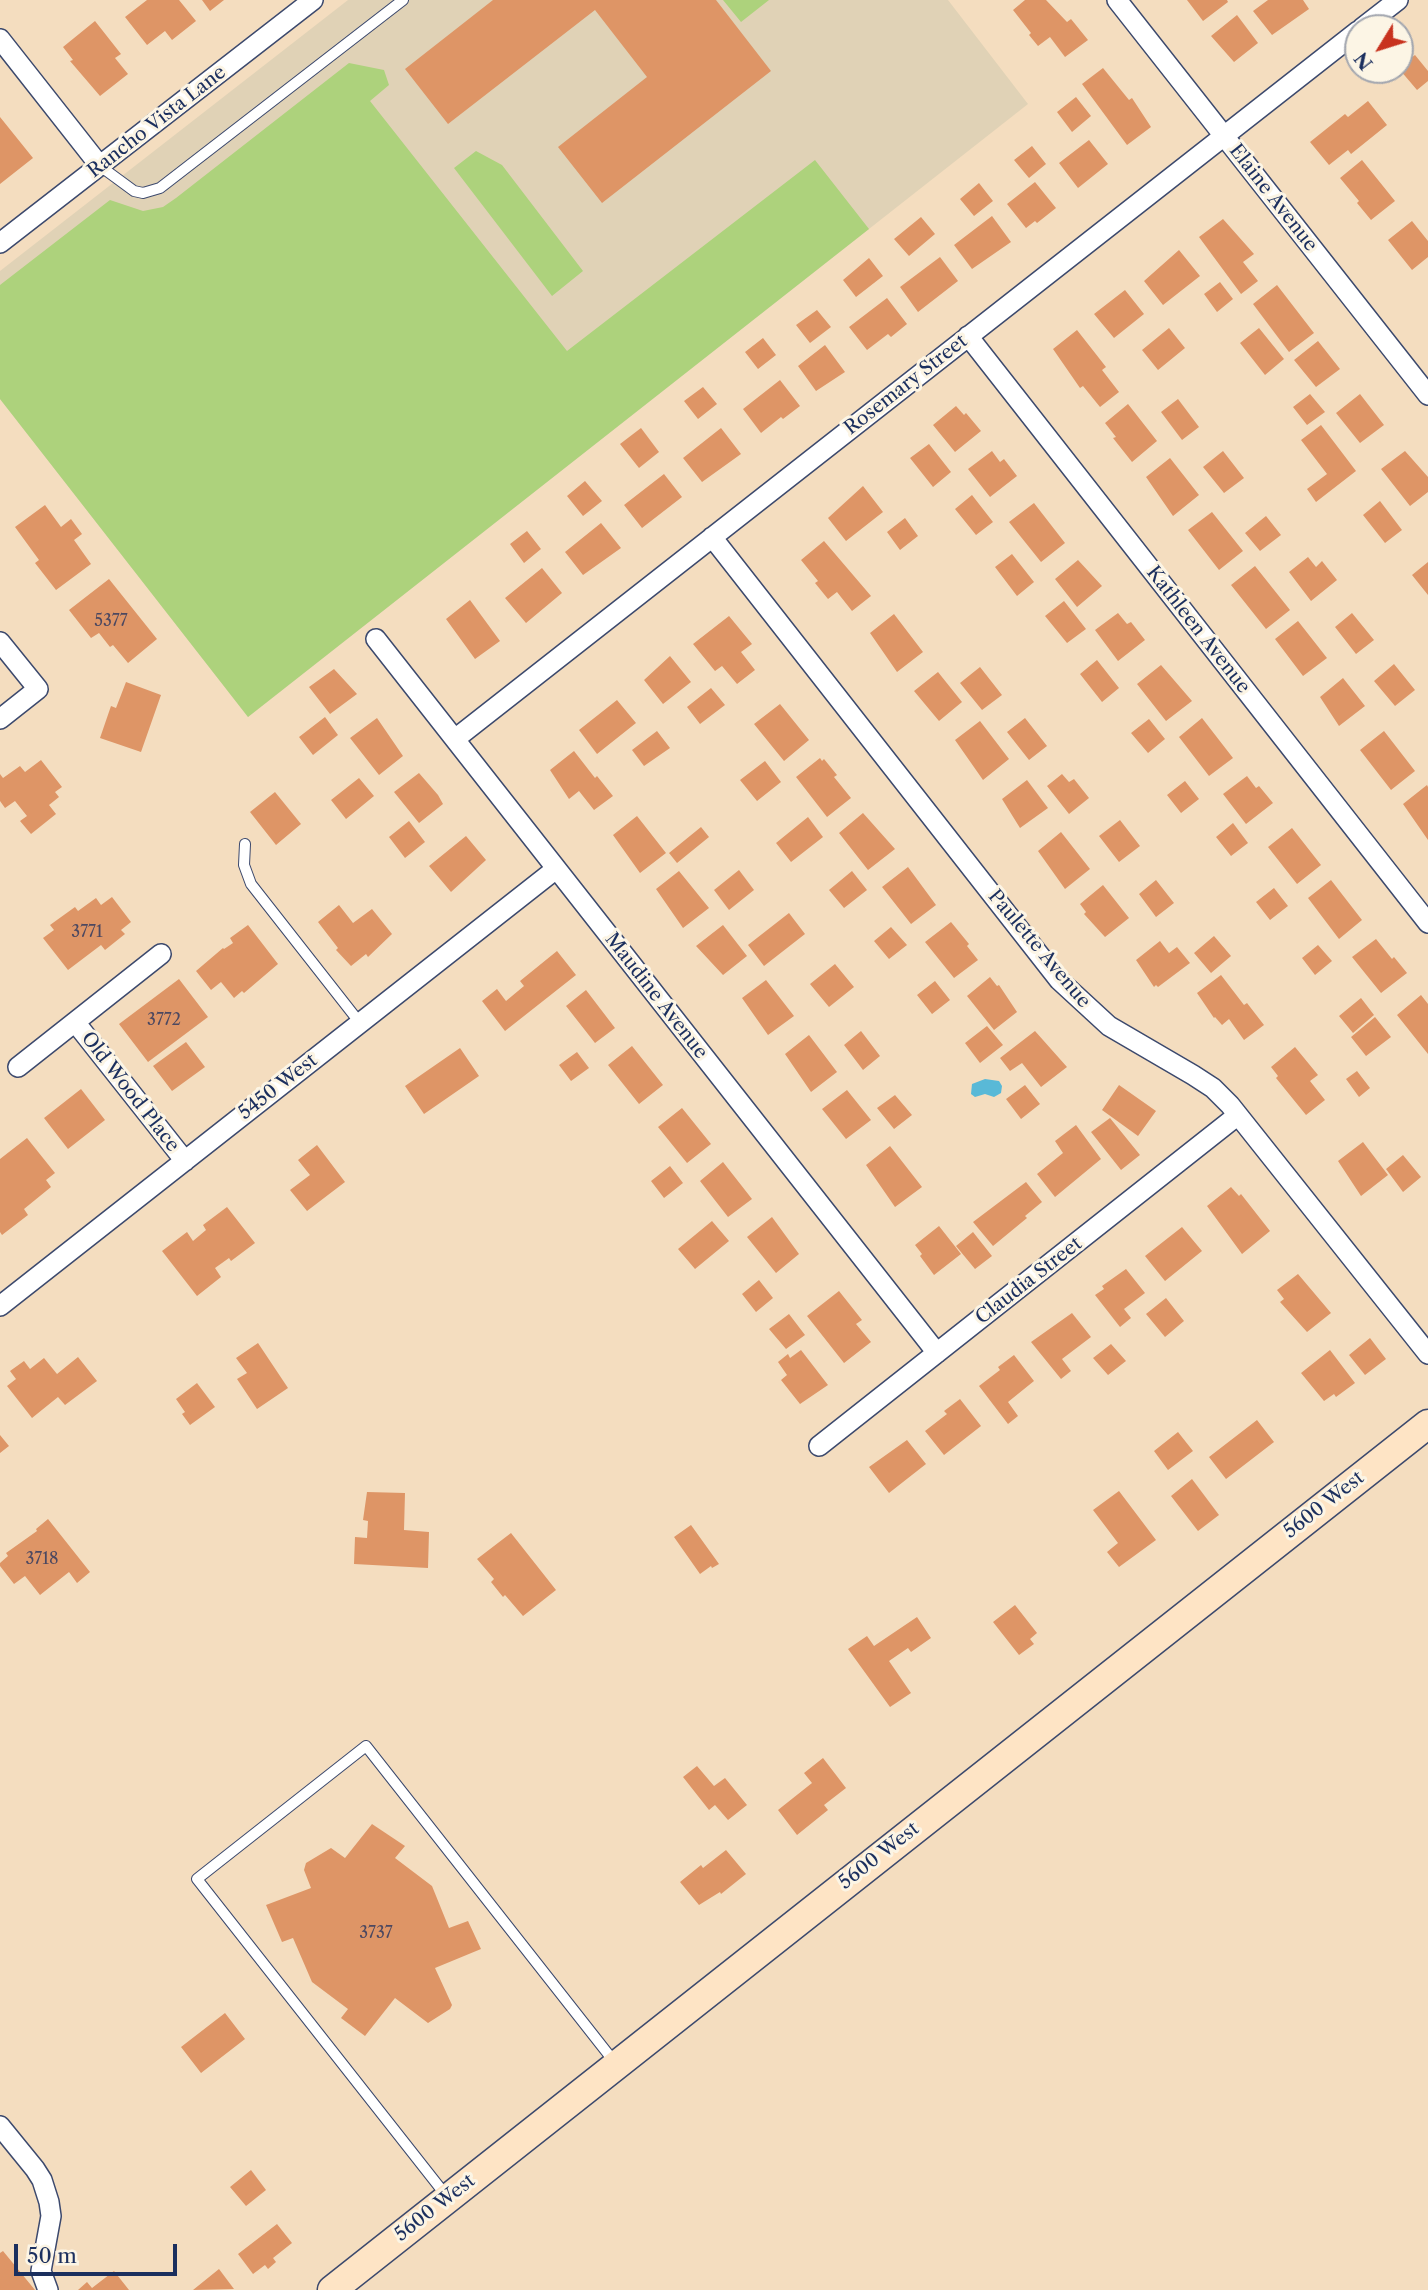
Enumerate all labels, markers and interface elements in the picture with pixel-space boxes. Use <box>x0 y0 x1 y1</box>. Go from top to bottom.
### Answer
north arrow <box>1344 14 1414 84</box>
text: N <box>1349 47 1378 75</box>
street label: Rancho Vista Lane <box>83 61 231 183</box>
street label: Elaine Avenue <box>1224 140 1322 256</box>
street label: Rosemary Street <box>840 330 972 440</box>
street label: Kathleen Avenue <box>1141 562 1255 698</box>
house number: 5377 <box>94 611 128 631</box>
street label: Paulette Avenue <box>983 885 1095 1013</box>
house number: 3771 <box>71 922 103 942</box>
street label: Maudine Avenue <box>600 929 712 1063</box>
house number: 3772 <box>147 1010 181 1030</box>
street label: Old Wood Place <box>76 1028 184 1156</box>
street label: 5450 West <box>234 1049 322 1125</box>
street label: Claudia Street <box>971 1233 1087 1329</box>
street label: 5600 West <box>1279 1467 1369 1543</box>
house number: 3718 <box>26 1549 58 1569</box>
street label: 5600 West <box>834 1818 924 1894</box>
house number: 3737 <box>359 1923 393 1943</box>
street label: 5600 West <box>390 2170 480 2246</box>
scale bar <box>18 2230 180 2274</box>
text: 50 m <box>27 2243 77 2268</box>

